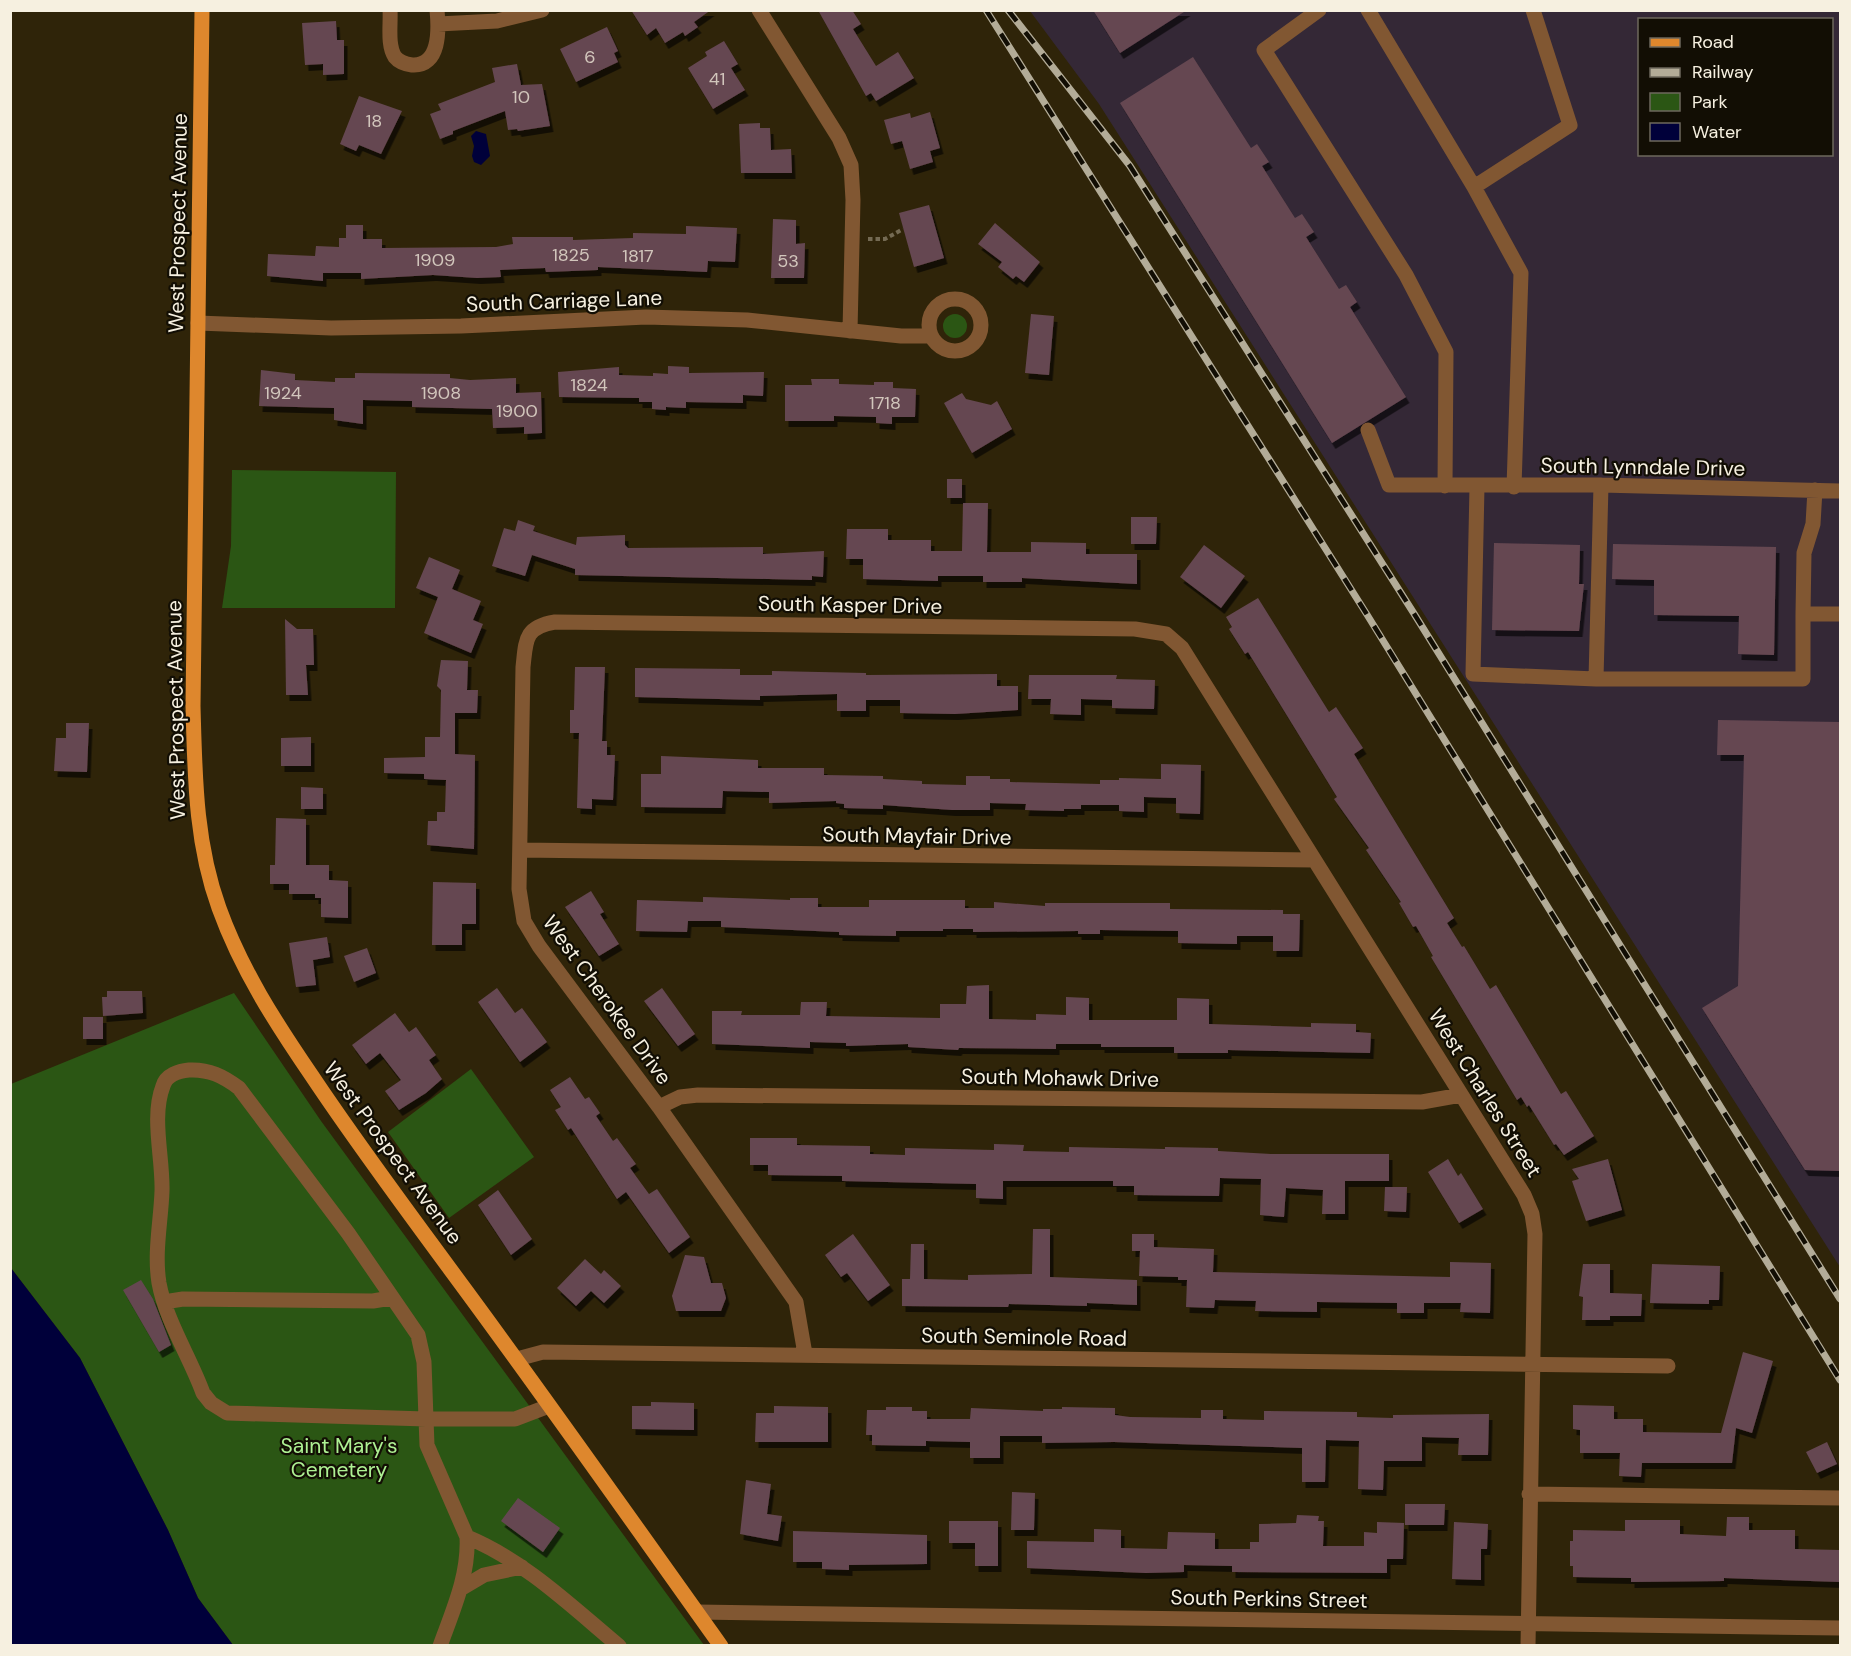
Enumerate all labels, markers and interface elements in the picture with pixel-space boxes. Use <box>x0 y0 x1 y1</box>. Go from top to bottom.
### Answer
legend <box>1638 18 1833 156</box>
text: Road <box>1692 30 1734 54</box>
house number: 6 <box>584 45 596 69</box>
text: Railway <box>1692 60 1754 84</box>
house number: 41 <box>709 67 725 91</box>
house number: 10 <box>512 85 530 109</box>
text: Park <box>1692 90 1728 114</box>
house number: 18 <box>366 109 382 133</box>
street label: West Prospect Avenue <box>162 113 194 333</box>
text: Water <box>1692 120 1742 144</box>
house number: 1825 <box>552 243 590 267</box>
house number: 1817 <box>622 244 654 268</box>
house number: 1909 <box>415 248 455 272</box>
house number: 53 <box>777 249 799 273</box>
street label: South Carriage Lane <box>465 284 663 318</box>
house number: 1824 <box>570 373 608 397</box>
house number: 1924 <box>264 381 302 405</box>
house number: 1908 <box>421 381 461 405</box>
house number: 1718 <box>869 391 901 415</box>
house number: 1900 <box>496 399 538 423</box>
street label: South Lynndale Drive <box>1540 451 1746 483</box>
street label: South Kasper Drive <box>758 589 943 621</box>
street label: West Prospect Avenue <box>160 600 192 820</box>
street label: South Mayfair Drive <box>822 820 1012 852</box>
street label: West Cherokee Drive <box>536 910 678 1090</box>
street label: West Charles Street <box>1422 1003 1548 1183</box>
street label: West Prospect Avenue <box>317 1056 469 1250</box>
street label: South Mohawk Drive <box>961 1062 1159 1094</box>
street label: South Seminole Road <box>921 1321 1127 1353</box>
park label: Saint Mary's Cemetery <box>281 1432 397 1484</box>
street label: South Perkins Street <box>1170 1583 1368 1615</box>

